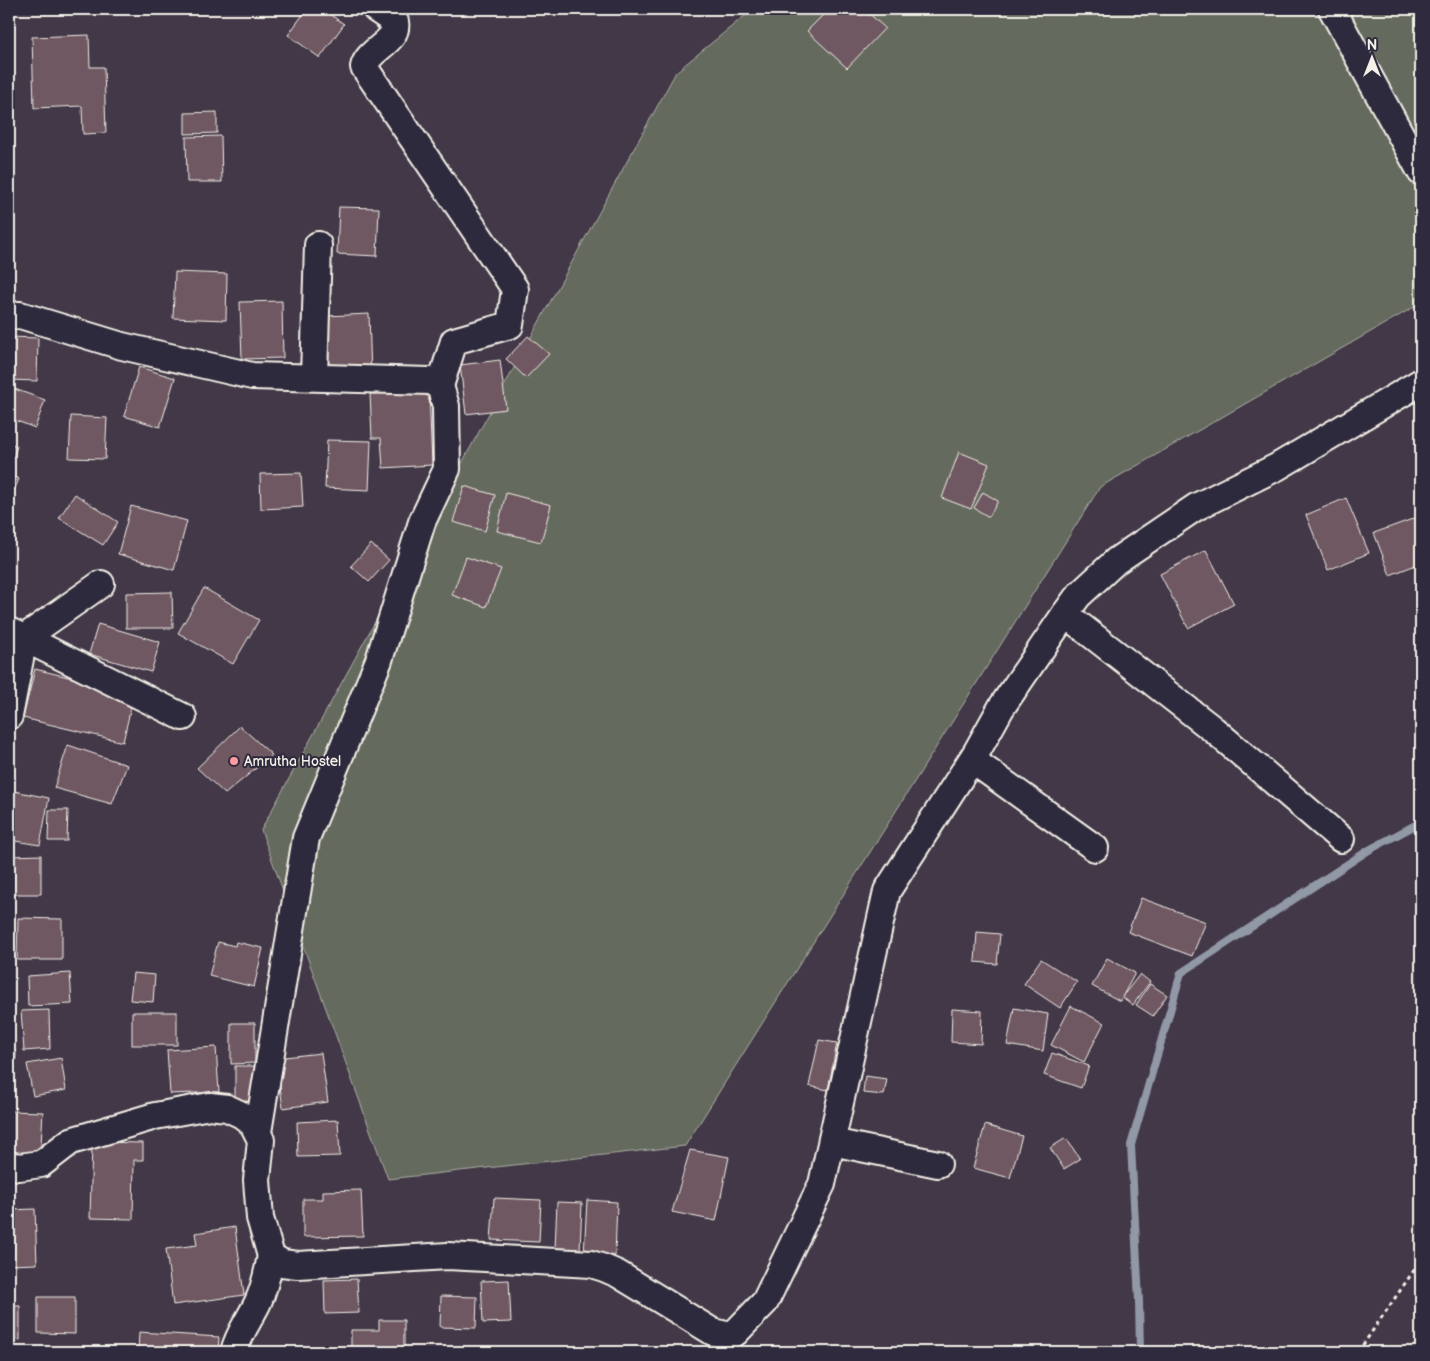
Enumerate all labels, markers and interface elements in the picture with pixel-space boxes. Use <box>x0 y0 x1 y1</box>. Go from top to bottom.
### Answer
north arrow <box>1348 32 1398 82</box>
text: N <box>1367 37 1377 54</box>
place label: Amrutha Hostel <box>244 753 341 770</box>
marker: Amrutha Hostel <box>228 755 240 767</box>

